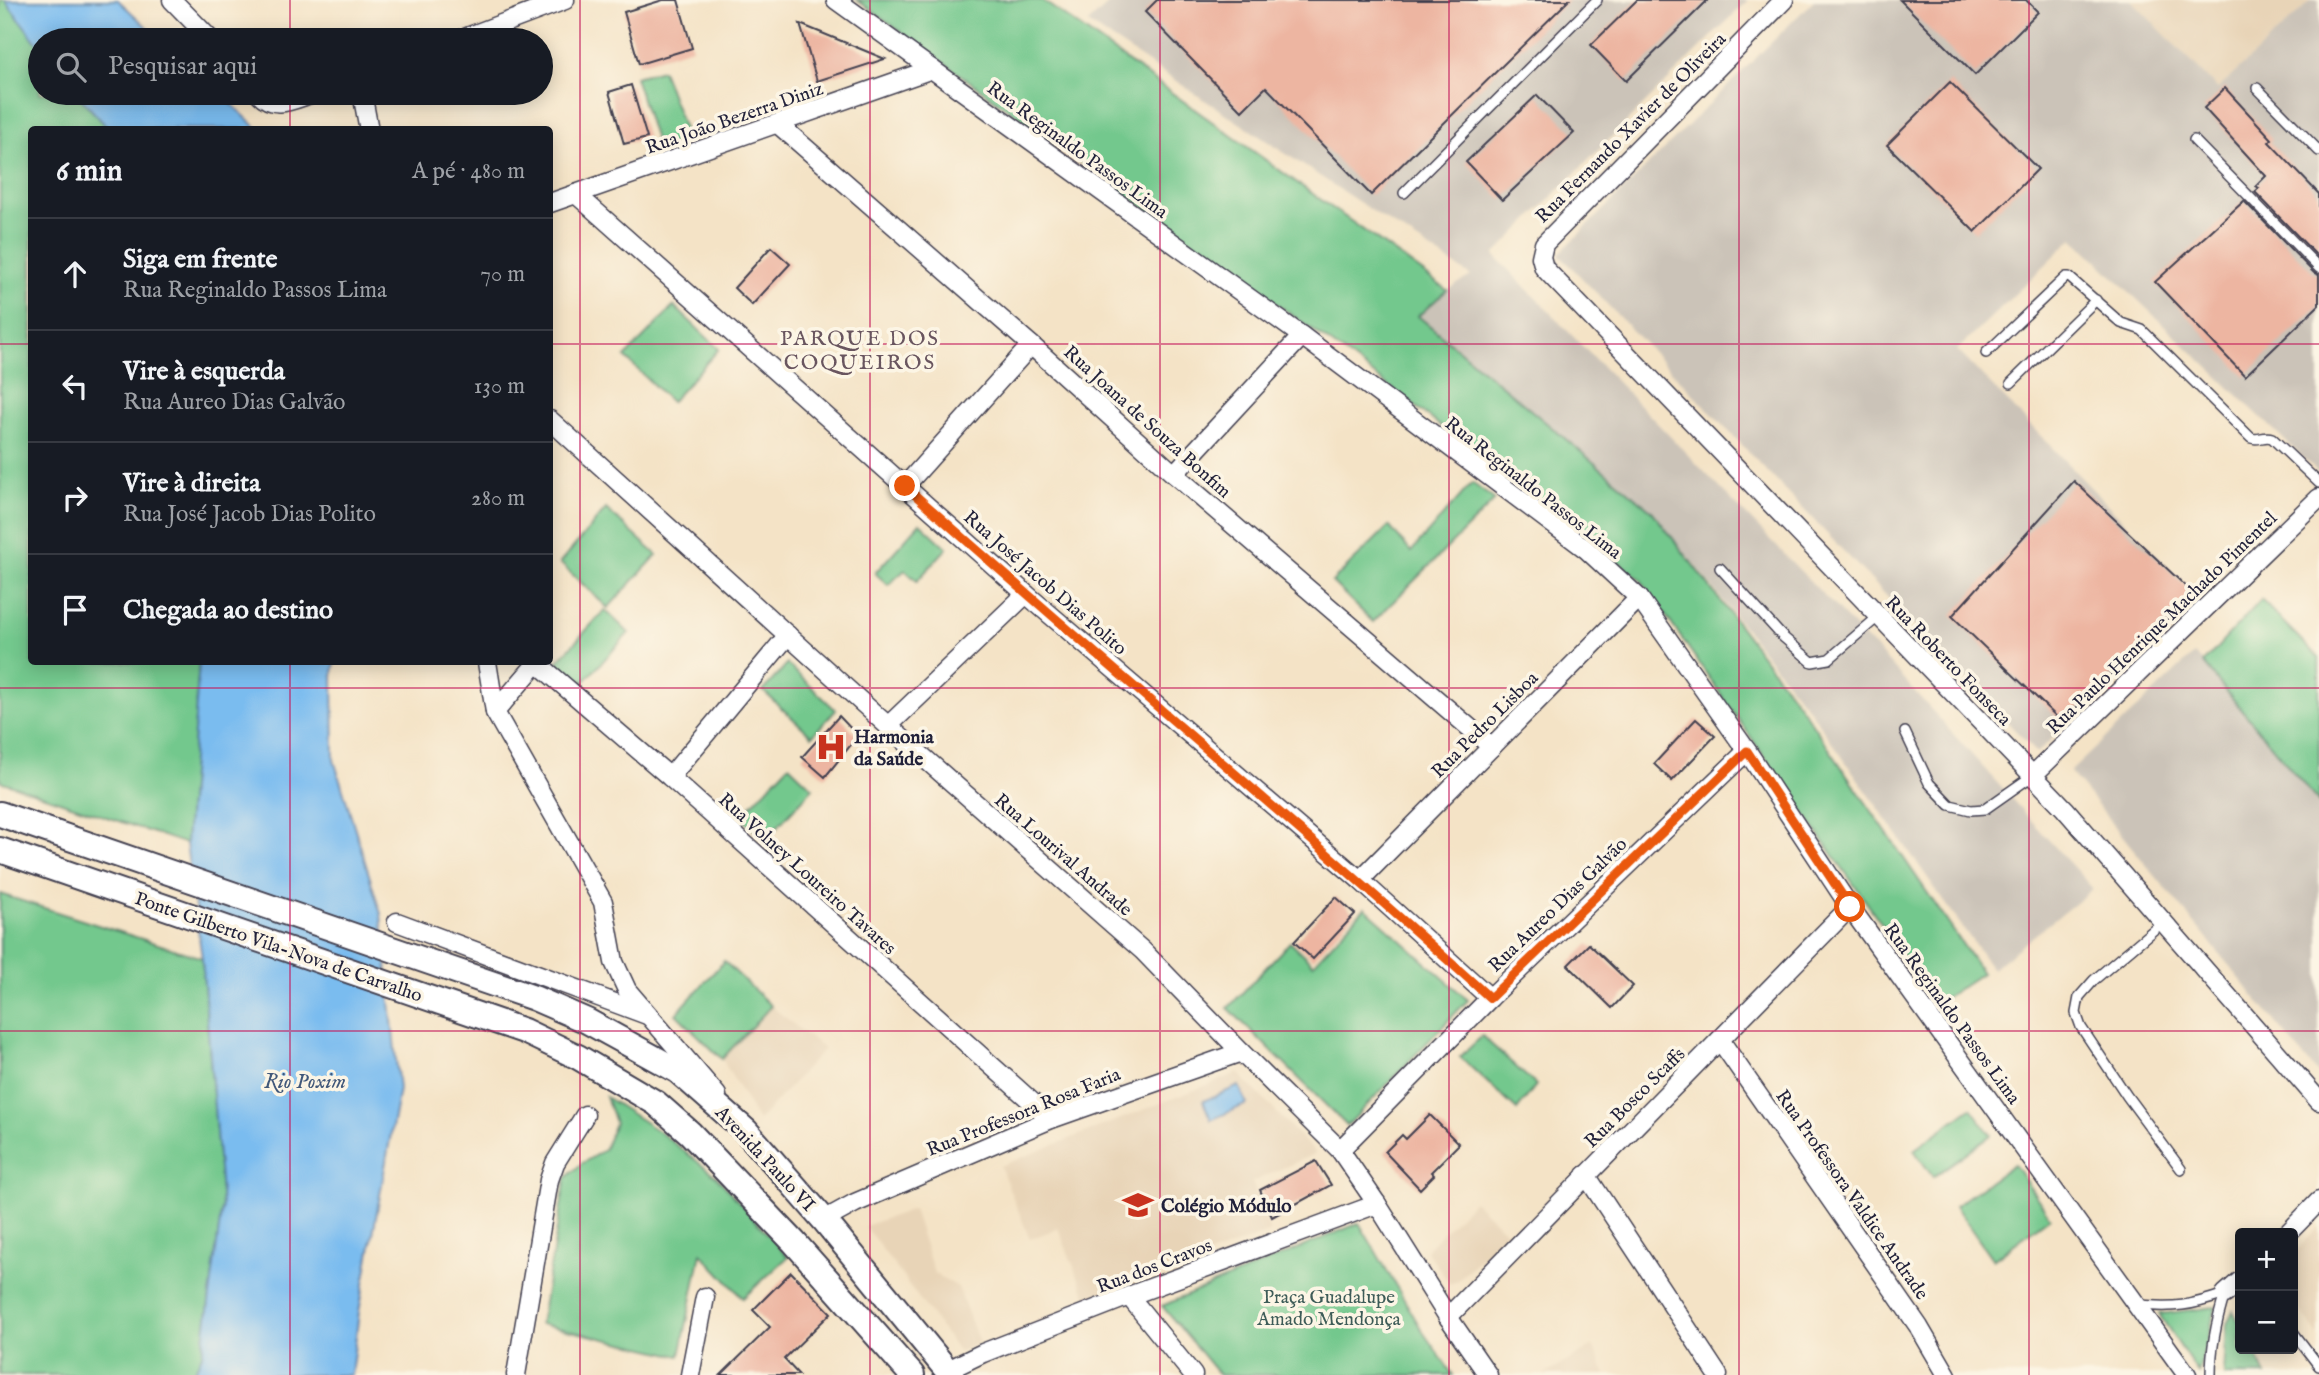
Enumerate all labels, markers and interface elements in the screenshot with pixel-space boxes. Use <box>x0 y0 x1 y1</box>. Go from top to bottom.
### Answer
street label: Rua Fernando Xavier de Oliveira <box>1531 27 1732 229</box>
search box <box>28 28 553 105</box>
icon: search <box>52 48 90 86</box>
text: Pesquisar aqui <box>108 50 257 83</box>
street label: Rua João Bezerra Diniz <box>643 77 827 161</box>
street label: Rua Reginaldo Passos Lima <box>982 77 1173 225</box>
text: 6 min <box>56 153 122 191</box>
text: A pé · 480 m <box>412 157 525 186</box>
text: Siga em frente <box>123 243 278 276</box>
icon: ahead <box>56 255 94 293</box>
text: 70 m <box>480 260 525 289</box>
text: Rua Reginaldo Passos Lima <box>123 276 387 305</box>
district label: PARQUE DOS COQUEIROS <box>780 326 940 377</box>
street label: Rua Joana de Souza Bonfim <box>1058 341 1236 504</box>
text: Vire à esquerda <box>123 355 285 388</box>
icon: left <box>56 367 94 405</box>
text: 130 m <box>474 372 525 401</box>
text: Rua Aureo Dias Galvão <box>123 388 346 417</box>
street label: Rua Reginaldo Passos Lima <box>1439 412 1627 566</box>
text: Vire à direita <box>123 467 260 500</box>
route end <box>889 470 920 501</box>
icon: right <box>56 479 94 517</box>
text: 280 m <box>471 484 525 513</box>
text: Rua José Jacob Dias Polito <box>123 500 376 529</box>
street label: Rua José Jacob Dias Polito <box>958 506 1131 661</box>
street label: Rua Paulo Henrique Machado Pimentel <box>2042 506 2283 740</box>
icon: arrive <box>56 591 94 629</box>
street label: Rua Roberto Fonseca <box>1879 591 2016 732</box>
text: Chegada ao destino <box>123 594 333 627</box>
street label: Rua Pedro Lisboa <box>1427 666 1544 784</box>
place label: Harmonia da Saúde <box>854 726 934 772</box>
hospital icon: Harmonia da Saúde <box>814 730 848 764</box>
street label: Rua Volney Loureiro Tavares <box>713 788 901 961</box>
street label: Rua Lourival Andrade <box>989 789 1137 922</box>
street label: Rua Aureo Dias Galvão <box>1484 833 1633 978</box>
street label: Ponte Gilberto Vila-Nova de Carvalho <box>131 887 425 1008</box>
route start <box>1834 891 1865 922</box>
street label: Rua Reginaldo Passos Lima <box>1878 919 2026 1110</box>
street label: Rua Bosco Scaffs <box>1580 1043 1691 1154</box>
street label: Rua Professora Rosa Faria <box>923 1063 1125 1163</box>
water label: Rio Poxim <box>264 1069 346 1096</box>
street label: Rua Professora Valdice Andrade <box>1770 1085 1933 1305</box>
street label: Avenida Paulo VI <box>709 1101 820 1217</box>
school or university icon: Colégio Módulo <box>1121 1188 1155 1222</box>
place label: Colégio Módulo <box>1161 1195 1292 1219</box>
map controls <box>2235 1228 2298 1354</box>
button: + <box>2235 1228 2298 1291</box>
street label: Rua dos Cravos <box>1094 1234 1216 1300</box>
park label: Praça Guadalupe Amado Mendonça <box>1256 1286 1402 1332</box>
button: − <box>2235 1291 2298 1354</box>

